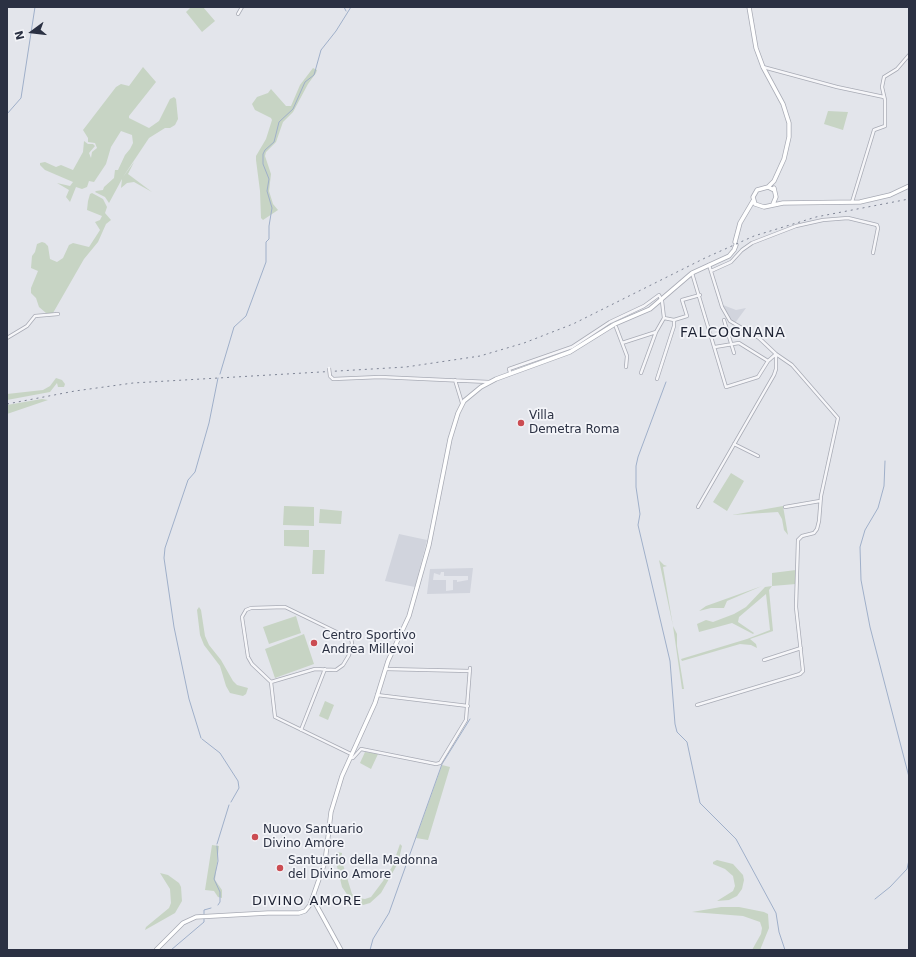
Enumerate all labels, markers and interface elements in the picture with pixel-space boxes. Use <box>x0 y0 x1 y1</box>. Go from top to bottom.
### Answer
north arrow <box>12 12 52 52</box>
text: N <box>12 29 27 41</box>
district label: FALCOGNANA <box>680 325 786 341</box>
place label: Villa Demetra Roma <box>529 409 620 437</box>
marker: Villa Demetra Roma <box>516 418 526 428</box>
place label: Centro Sportivo Andrea Millevoi <box>322 629 416 657</box>
marker: Centro Sportivo Andrea Millevoi <box>309 638 319 648</box>
place label: Nuovo Santuario Divino Amore <box>263 823 363 851</box>
marker: Nuovo Santuario Divino Amore <box>250 832 260 842</box>
place label: Santuario della Madonna del Divino Amore <box>288 854 438 882</box>
marker: Santuario della Madonna del Divino Amore <box>275 863 285 873</box>
district label: DIVINO AMORE <box>252 894 362 910</box>

